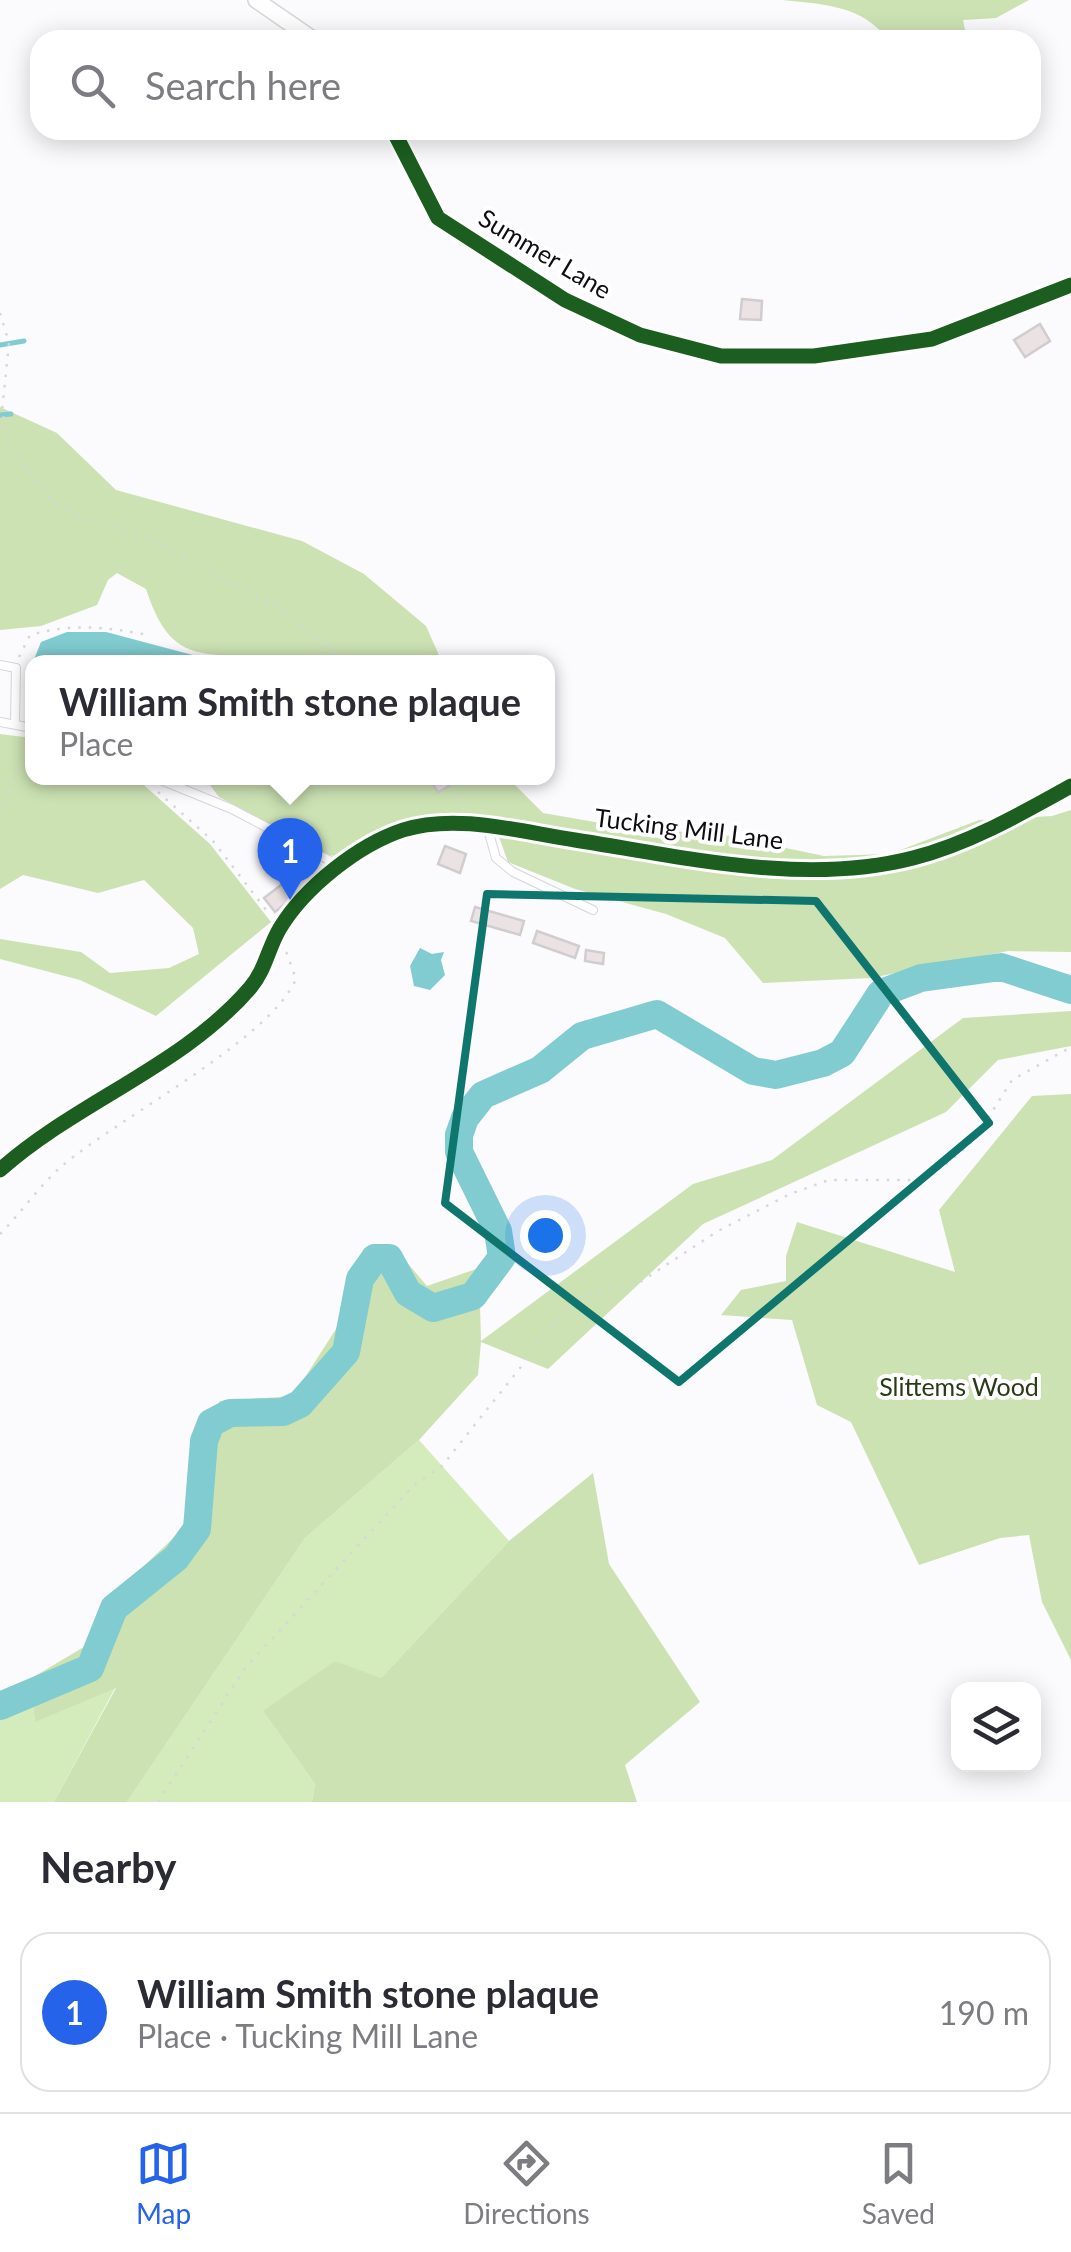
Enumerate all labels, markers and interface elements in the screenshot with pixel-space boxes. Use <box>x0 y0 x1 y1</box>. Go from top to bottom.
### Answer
search box <box>30 30 1041 140</box>
icon: search <box>65 58 120 113</box>
text: Search here <box>145 62 341 108</box>
street label: Summer Lane <box>474 202 617 304</box>
popup <box>25 655 555 785</box>
text: William Smith stone plaque <box>59 678 521 724</box>
text: Place <box>59 724 133 763</box>
street label: Tucking Mill Lane <box>593 802 785 854</box>
pin: 1 <box>258 818 322 900</box>
your location <box>520 1210 571 1261</box>
park label: Slittems Wood <box>879 1371 1039 1401</box>
map controls <box>951 1682 1041 1772</box>
button: layers <box>951 1682 1041 1772</box>
text: Nearby <box>40 1842 177 1892</box>
text: William Smith stone plaque <box>137 1970 599 2016</box>
text: 1 <box>65 1993 84 2032</box>
text: 190 m <box>939 1993 1029 2032</box>
text: Place · Tucking Mill Lane <box>137 2016 478 2055</box>
tab: Map <box>136 2136 191 2230</box>
tab: Directions <box>463 2136 590 2230</box>
tab: Saved <box>862 2136 935 2230</box>

